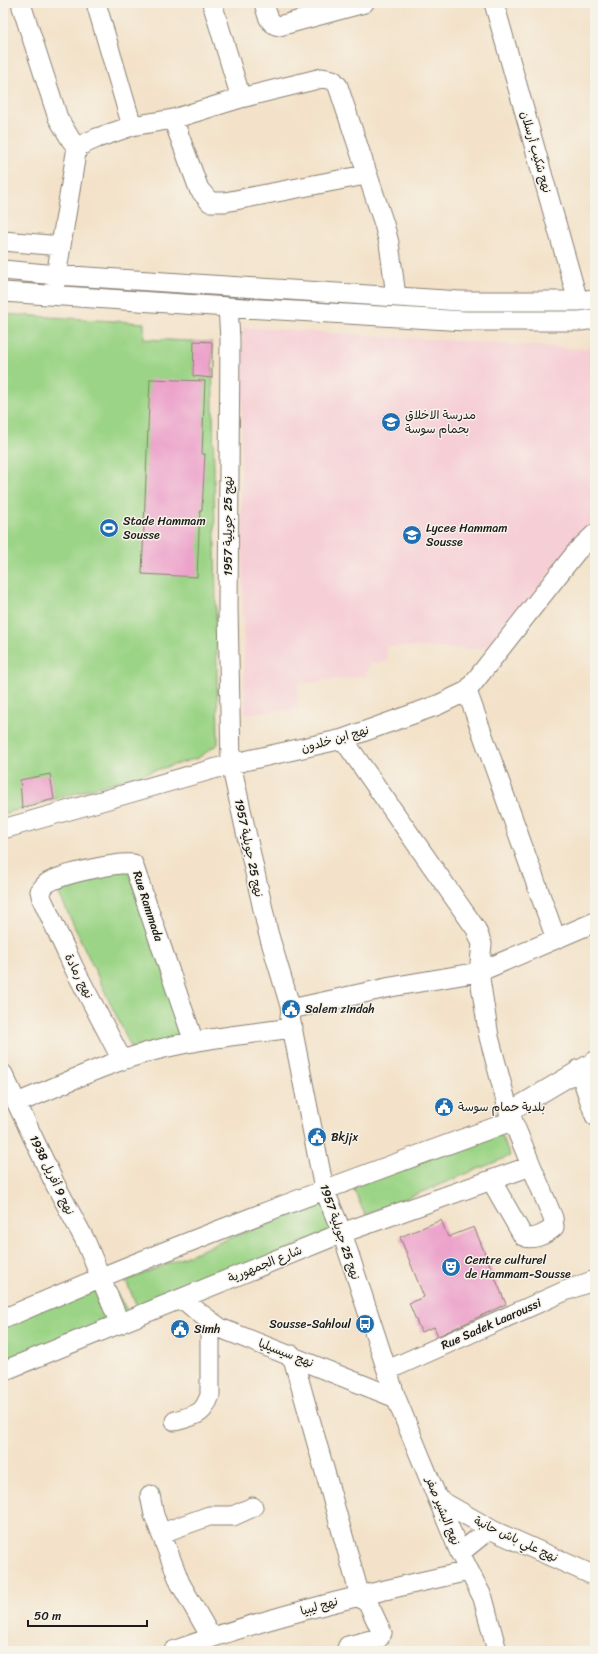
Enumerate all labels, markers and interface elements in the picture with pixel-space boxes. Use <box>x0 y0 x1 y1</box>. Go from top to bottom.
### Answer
street label: نهج شكيب أرسلان <box>514 108 558 196</box>
place label: مدرسة الاخلاق بحمام سوسة <box>405 404 476 440</box>
school or university icon: مدرسة الاخلاق بحمام سوسة <box>380 411 402 433</box>
street label: نهج 25 جويلية 1957 <box>217 476 239 576</box>
place label: Stade Hammam Sousse <box>123 510 206 546</box>
sports icon: Stade Hammam Sousse <box>98 517 120 539</box>
place label: Lycee Hammam Sousse <box>426 517 507 553</box>
school or university icon: Lycee Hammam Sousse <box>401 524 423 546</box>
street label: نهج ابن خلدون <box>298 719 372 759</box>
street label: نهج 25 جويلية 1957 <box>228 797 270 899</box>
street label: Rue Rammada <box>126 868 170 945</box>
street label: نهج رمادة <box>58 950 100 1002</box>
public building icon: Salem zindah <box>280 998 302 1020</box>
place label: Salem zindah <box>305 998 375 1020</box>
public building icon: بلدية حمام سوسة <box>433 1096 455 1118</box>
place label: بلدية حمام سوسة <box>458 1096 545 1118</box>
public building icon: Bkjjx <box>306 1126 328 1148</box>
place label: Bkjjx <box>331 1126 359 1148</box>
street label: نهج 9 أفريل 1938 <box>23 1131 81 1219</box>
street label: نهج 25 جويلية 1957 <box>313 1181 367 1283</box>
street label: شارع الجمهورية <box>225 1239 305 1289</box>
place label: Centre culturel de Hammam-Sousse <box>465 1249 571 1285</box>
theatre icon: Centre culturel de Hammam-Sousse <box>440 1256 462 1278</box>
street label: Rue Sadek Laaroussi <box>437 1292 545 1356</box>
place label: Sousse-Sahloul <box>269 1313 352 1335</box>
bus stop icon: Sousse-Sahloul <box>354 1313 376 1335</box>
public building icon: Simh <box>169 1318 191 1340</box>
place label: Simh <box>194 1318 220 1340</box>
street label: نهج سيسيليا <box>255 1332 317 1374</box>
street label: نهج البشير صفر <box>419 1472 467 1549</box>
street label: نهج علي باش حانبة <box>470 1510 562 1568</box>
street label: نهج ليبيا <box>298 1590 340 1622</box>
scale bar <box>28 1602 147 1628</box>
text: 50 m <box>34 1605 61 1627</box>

